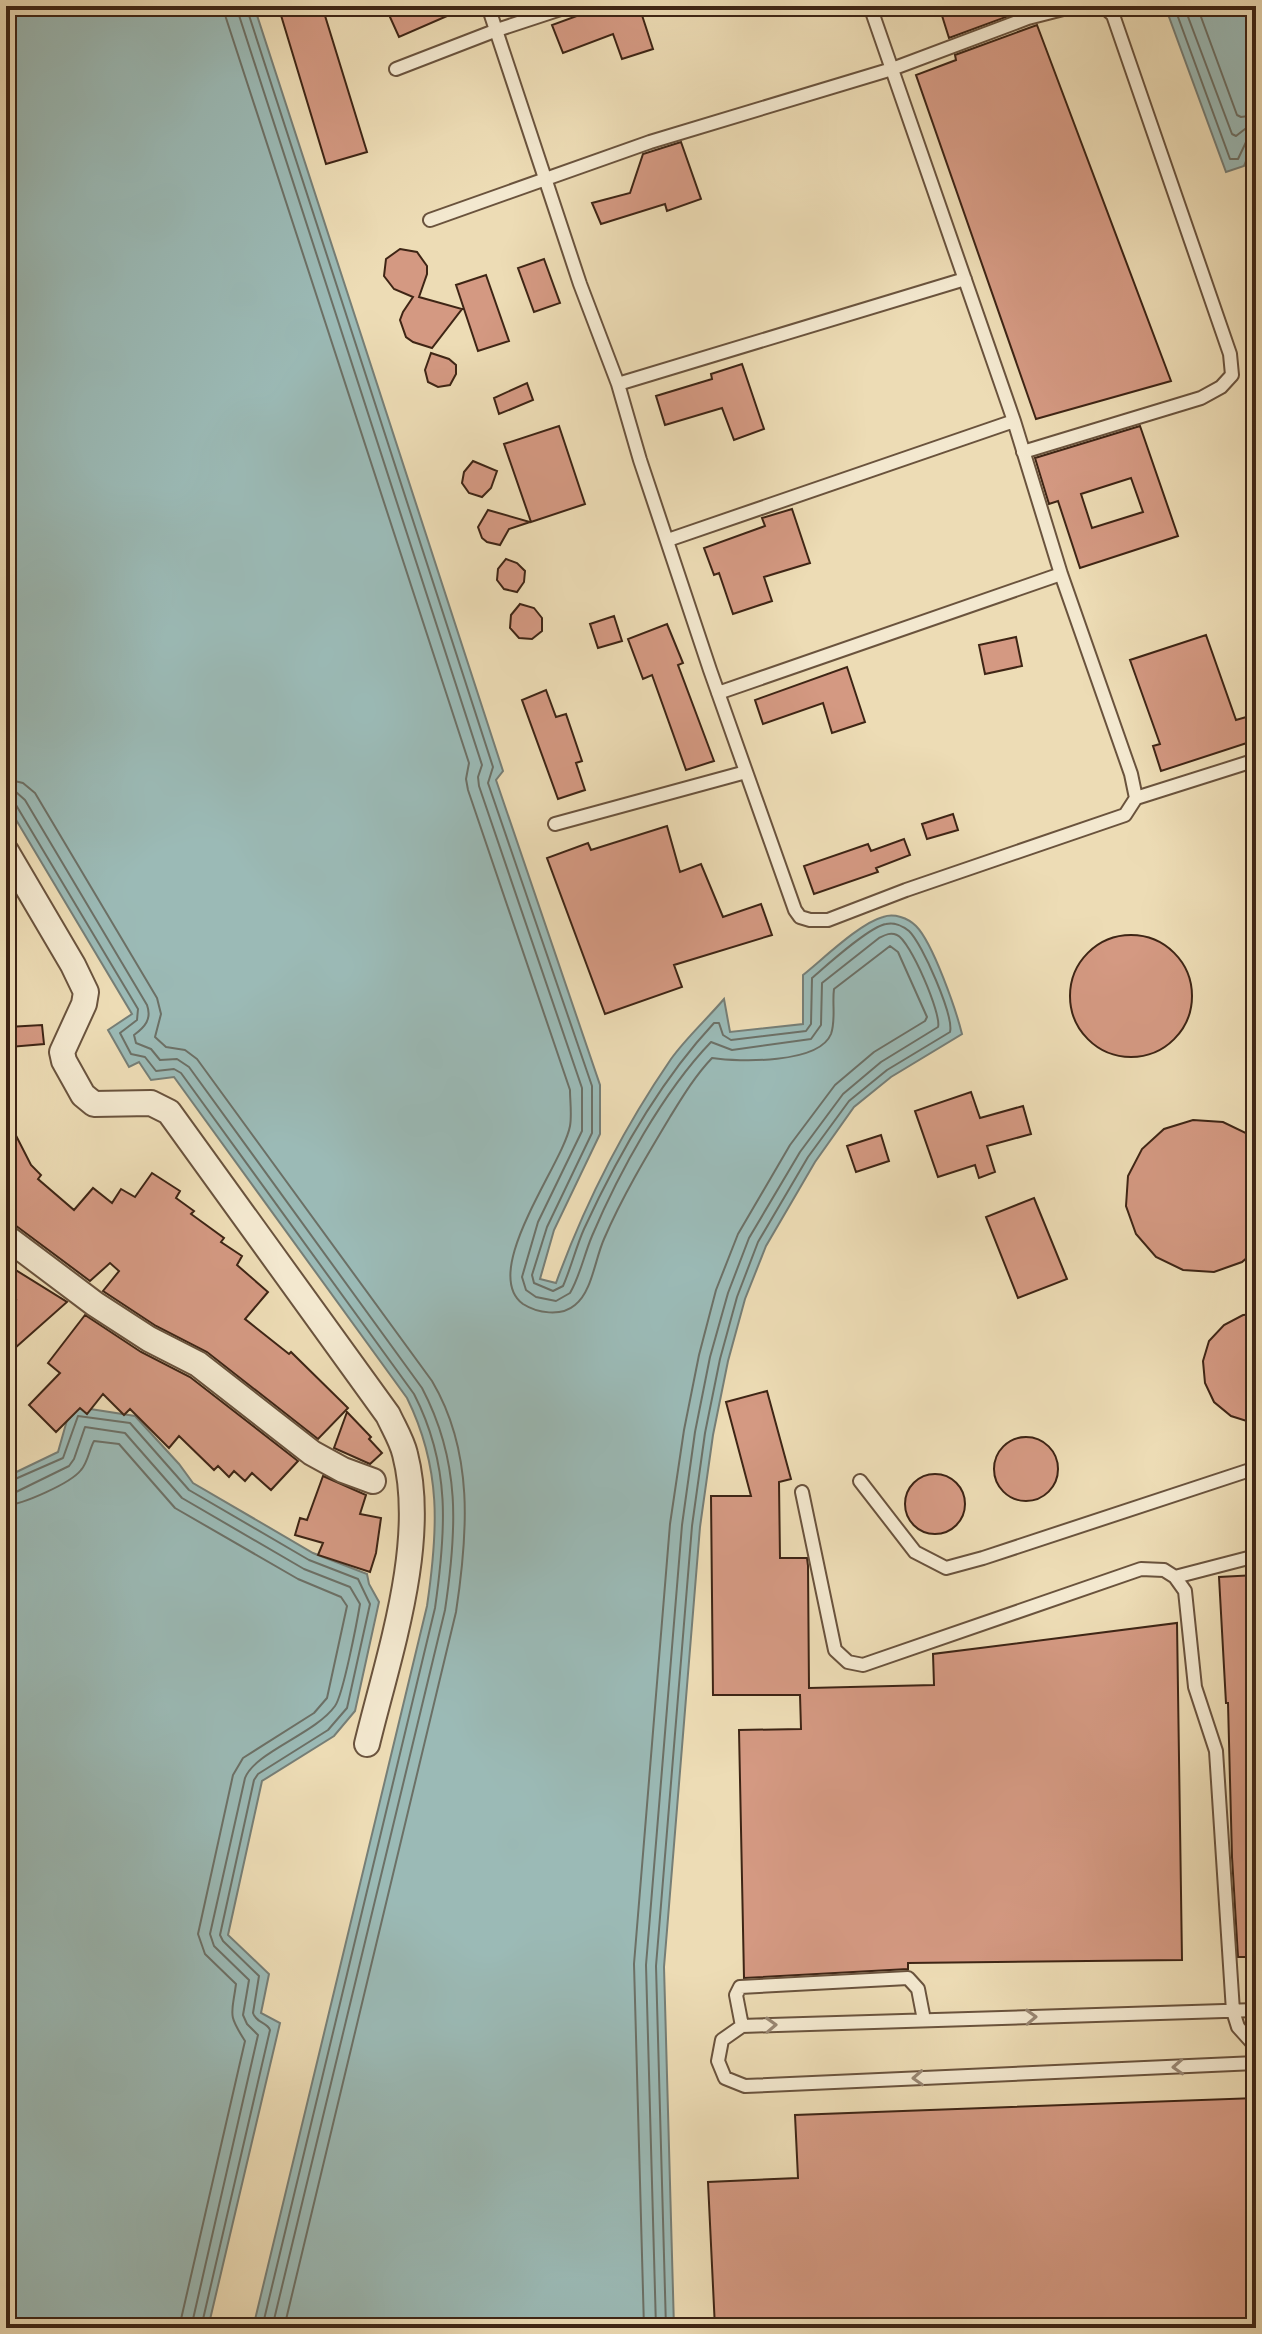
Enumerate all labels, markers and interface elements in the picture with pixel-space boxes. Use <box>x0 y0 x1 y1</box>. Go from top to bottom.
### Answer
one-way arrow <box>1025 2008 1038 2025</box>
one-way arrow <box>765 2017 778 2034</box>
one-way arrow <box>1171 2058 1184 2075</box>
one-way arrow <box>911 2070 924 2087</box>

